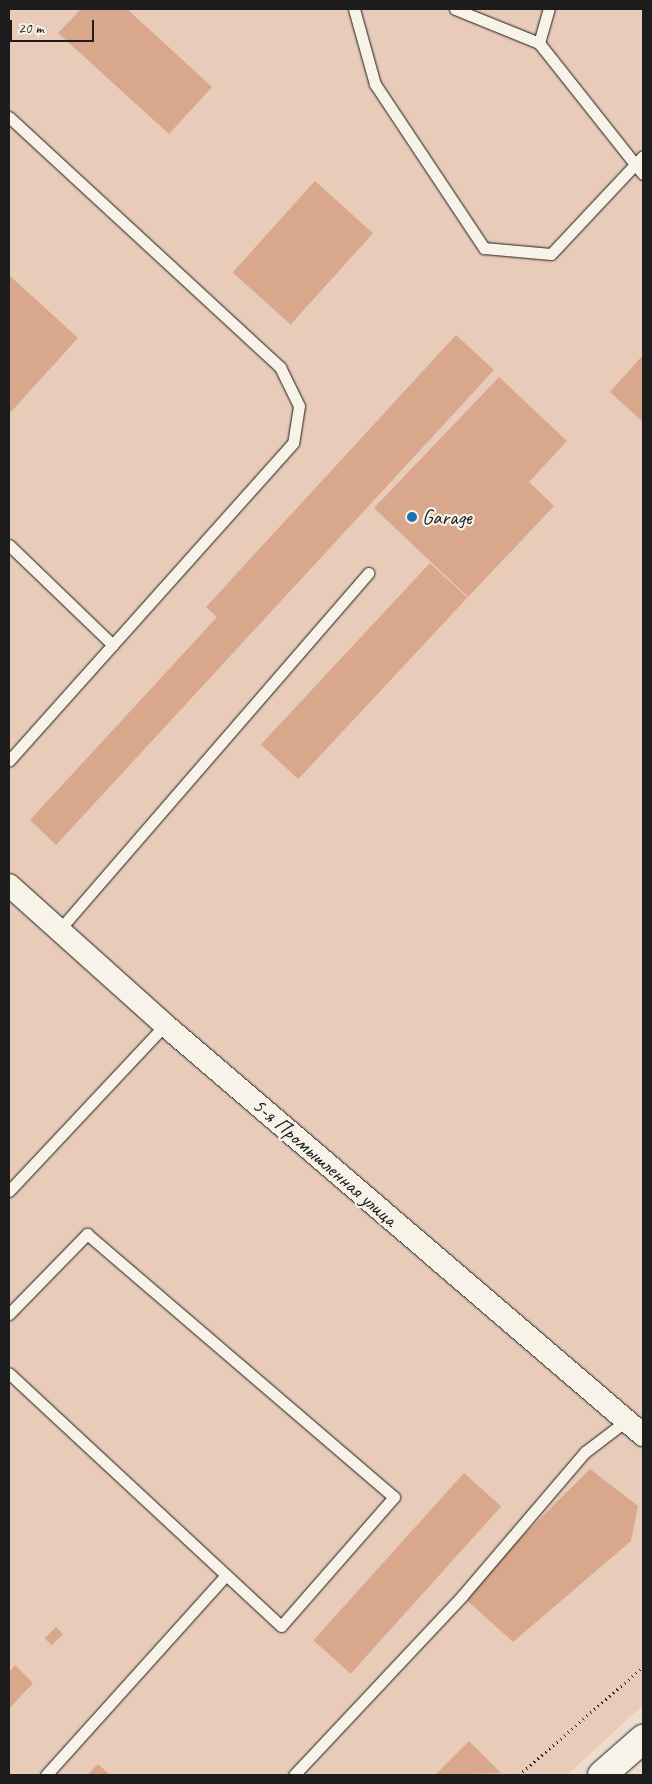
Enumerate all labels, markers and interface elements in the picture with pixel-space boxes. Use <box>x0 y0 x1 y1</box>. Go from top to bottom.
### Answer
scale bar <box>12 10 96 42</box>
text: 20 m <box>18 19 44 38</box>
place label: Garage <box>422 504 472 530</box>
marker: Garage <box>406 511 418 523</box>
street label: 5-я Промышленная улица <box>247 1092 403 1232</box>

